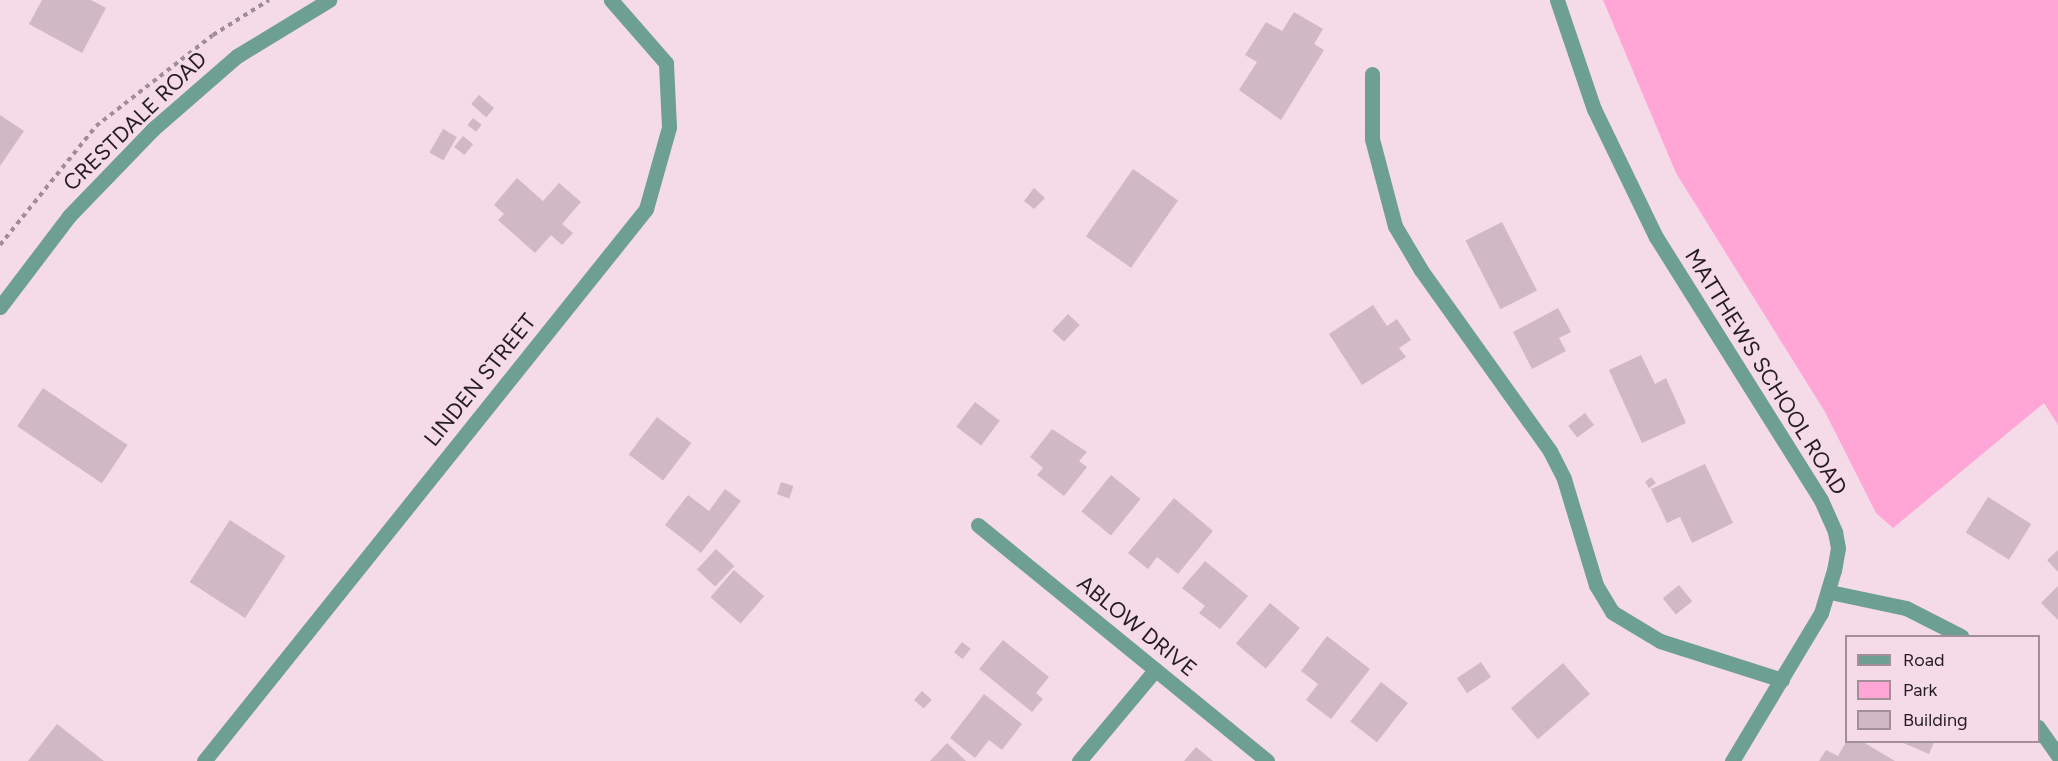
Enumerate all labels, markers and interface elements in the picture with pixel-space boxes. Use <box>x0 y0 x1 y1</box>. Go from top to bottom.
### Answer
street label: CRESTDALE ROAD <box>58 46 212 196</box>
street label: MATTHEWS SCHOOL ROAD <box>1679 244 1853 500</box>
street label: LINDEN STREET <box>419 308 541 452</box>
street label: ABLOW DRIVE <box>1072 570 1202 682</box>
legend <box>1845 635 2040 743</box>
text: Road <box>1903 649 1944 671</box>
text: Park <box>1903 679 1937 701</box>
text: Building <box>1903 709 1968 731</box>

